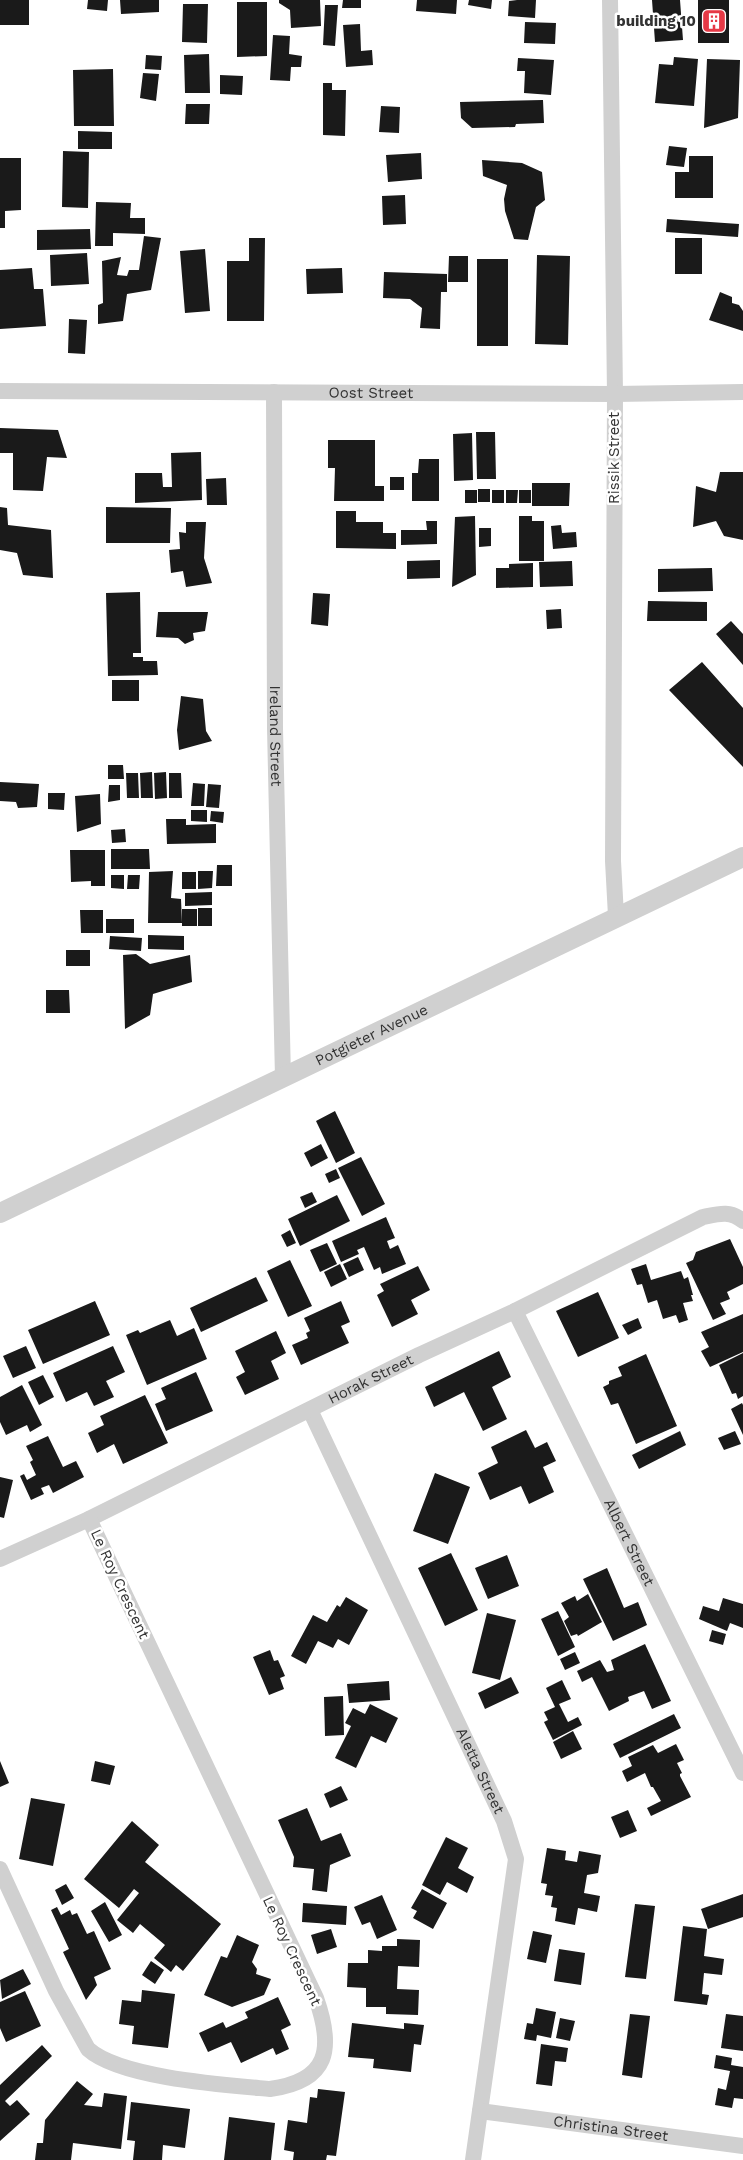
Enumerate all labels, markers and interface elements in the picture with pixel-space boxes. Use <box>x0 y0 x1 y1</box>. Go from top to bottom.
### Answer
building icon: building 10 <box>701 8 727 34</box>
place label: building 10 <box>616 12 696 30</box>
street label: Oost Street <box>329 384 414 402</box>
street label: Rissik Street <box>605 411 623 504</box>
street label: Ireland Street <box>266 685 285 787</box>
street label: Potgieter Avenue <box>312 1000 431 1070</box>
street label: Horak Street <box>325 1350 417 1408</box>
street label: Albert Street <box>600 1496 659 1590</box>
street label: Le Roy Crescent <box>87 1526 154 1642</box>
street label: Aletta Street <box>452 1725 509 1817</box>
street label: Le Roy Crescent <box>259 1893 326 2009</box>
street label: Christina Street <box>552 2112 670 2145</box>

